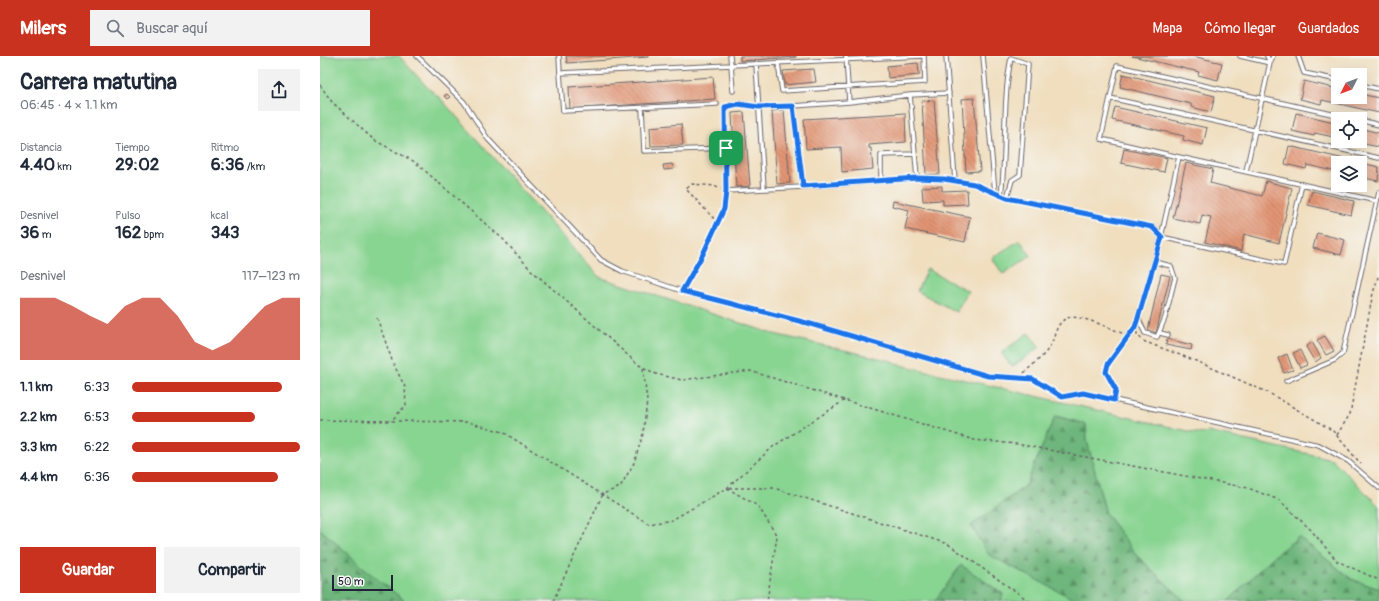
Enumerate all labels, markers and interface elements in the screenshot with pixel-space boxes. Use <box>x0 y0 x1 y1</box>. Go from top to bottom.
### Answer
search box <box>90 10 370 46</box>
text: Milers <box>20 16 66 40</box>
icon: search <box>104 17 126 39</box>
text: Buscar aquí <box>136 19 208 38</box>
text: Mapa <box>1153 20 1182 37</box>
text: Cómo llegar <box>1204 20 1276 37</box>
text: Guardados <box>1298 20 1359 37</box>
text: Carrera matutina <box>20 68 177 96</box>
north arrow <box>1331 68 1367 104</box>
map controls <box>1331 68 1367 192</box>
button: share <box>258 69 300 111</box>
text: 06:45 · 4 × 1.1 km <box>20 97 117 113</box>
button: locate <box>1331 112 1367 148</box>
pin <box>709 131 743 165</box>
icon: arrive <box>715 137 737 159</box>
text: Distancia <box>20 141 62 154</box>
text: Tiempo <box>115 141 150 154</box>
text: Ritmo <box>211 141 239 154</box>
text: 4.40 <box>20 154 55 175</box>
text: 29:02 <box>115 154 159 175</box>
text: 6:36 <box>211 154 244 175</box>
button: layers <box>1331 156 1367 192</box>
text: km <box>55 160 72 173</box>
text: /km <box>244 160 265 173</box>
text: Desnivel <box>20 209 59 222</box>
text: Pulso <box>115 209 140 222</box>
text: kcal <box>211 209 229 222</box>
text: 36 <box>20 222 39 243</box>
text: 162 <box>115 222 141 243</box>
text: 343 <box>211 222 240 243</box>
text: m <box>39 228 52 241</box>
text: bpm <box>141 228 164 241</box>
text: Desnivel <box>20 268 66 284</box>
text: 117–123 m <box>242 268 300 284</box>
text: 1.1 km <box>20 379 53 395</box>
text: 6:33 <box>84 379 110 395</box>
text: 2.2 km <box>20 409 57 425</box>
text: 6:53 <box>84 409 109 425</box>
text: 3.3 km <box>20 439 57 455</box>
text: 6:22 <box>84 439 110 455</box>
text: 4.4 km <box>20 469 58 485</box>
text: 6:36 <box>84 469 110 485</box>
button: Guardar <box>20 547 156 593</box>
button: Compartir <box>164 547 300 593</box>
scale bar <box>332 573 393 592</box>
text: 50 m <box>338 575 364 588</box>

